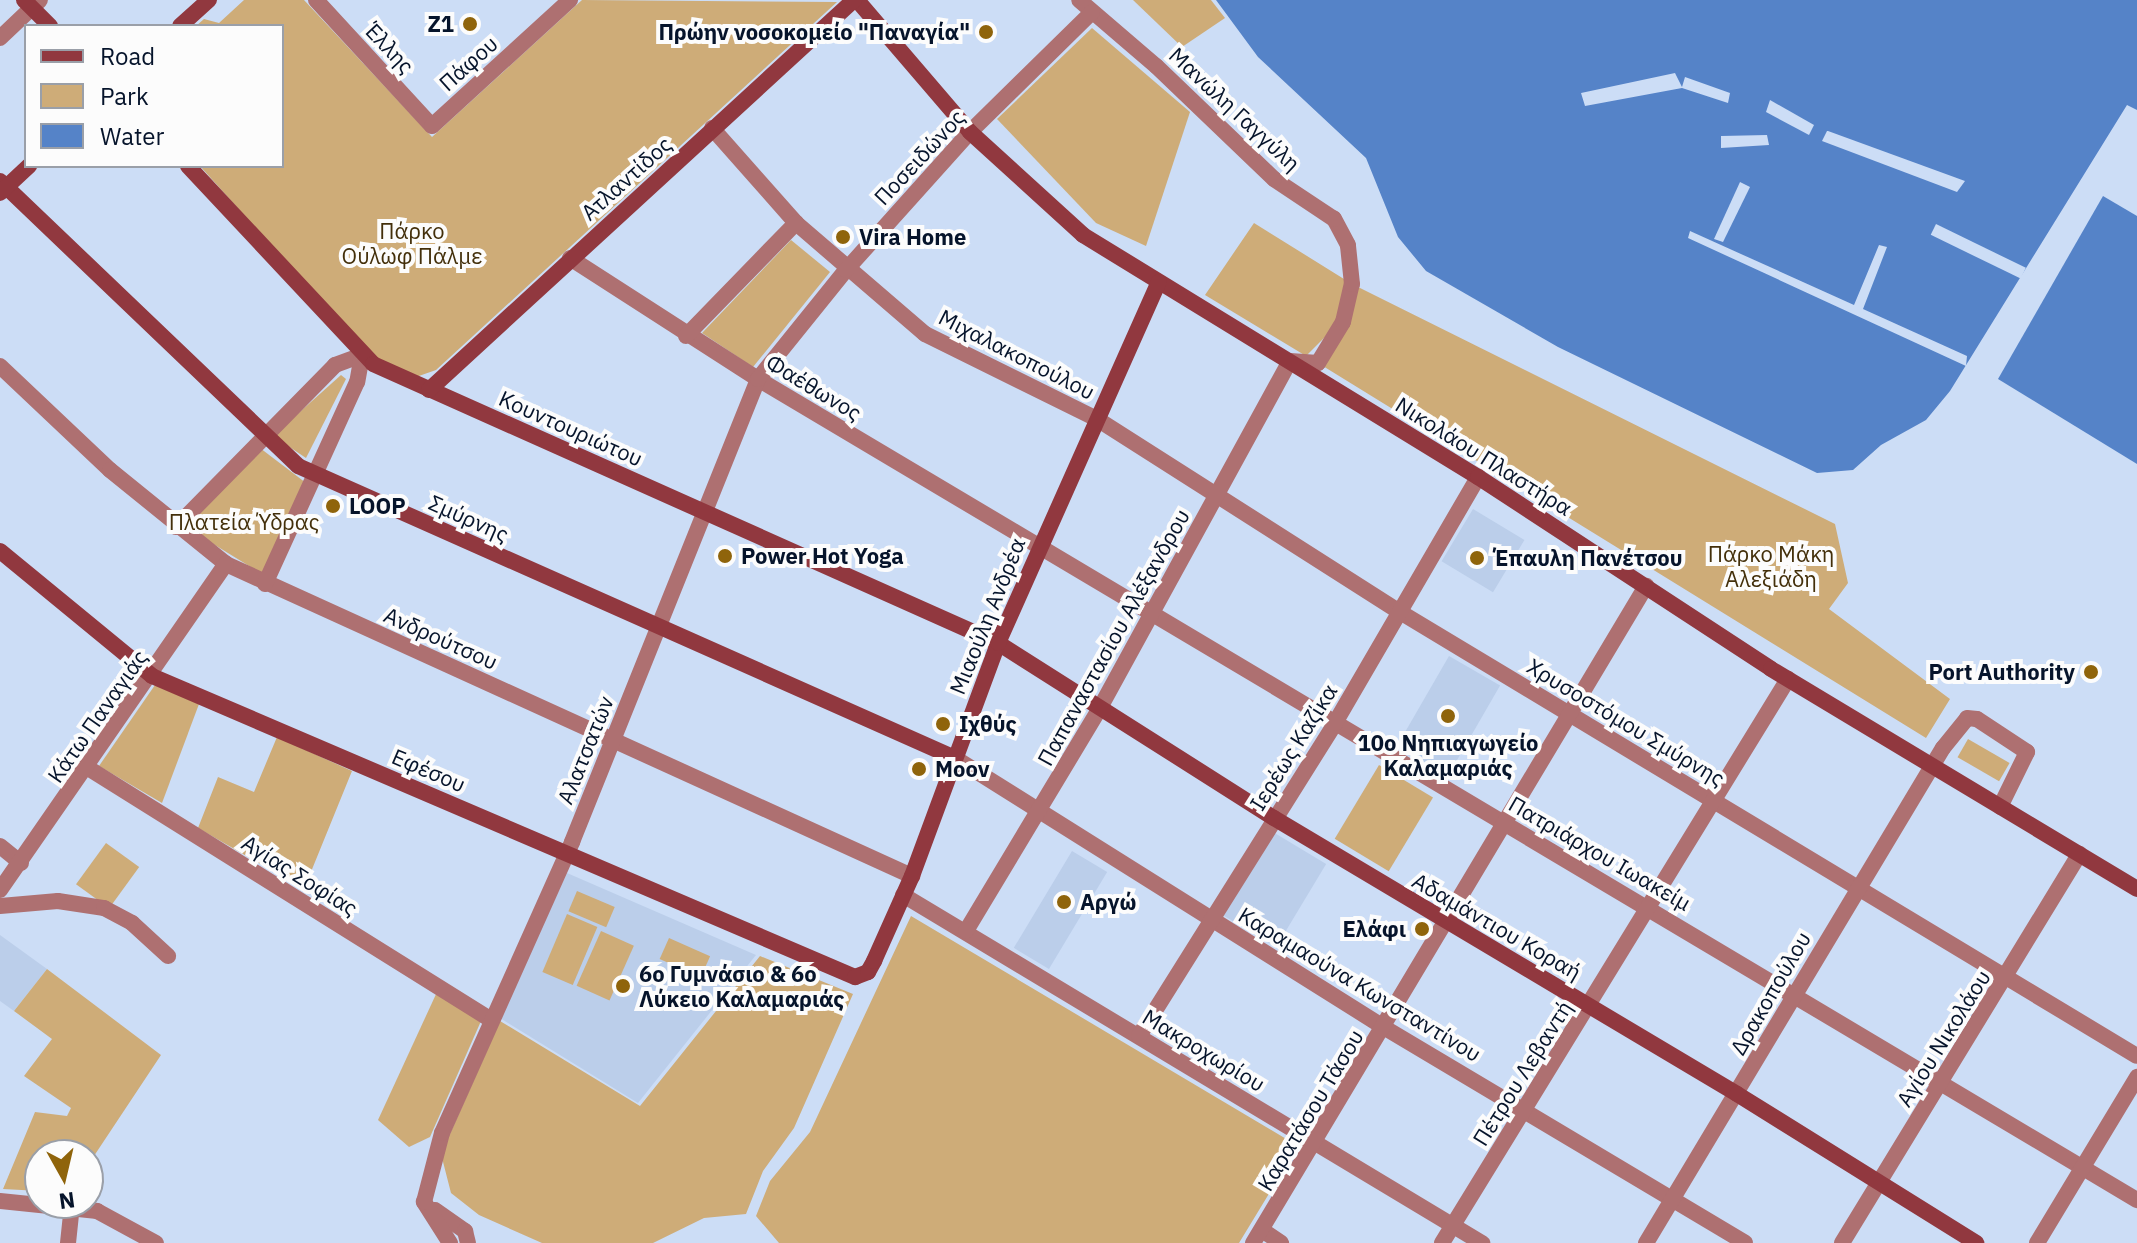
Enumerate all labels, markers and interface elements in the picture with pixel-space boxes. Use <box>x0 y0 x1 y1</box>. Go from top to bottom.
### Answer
place label: Ζ1 <box>427 11 454 37</box>
marker: Ζ1 <box>461 15 479 33</box>
street label: Έλλης <box>360 17 420 79</box>
place label: Πρώην νοσοκομείο "Παναγία" <box>658 19 970 45</box>
marker: Πρώην νοσοκομείο "Παναγία" <box>977 23 995 41</box>
legend <box>24 24 284 168</box>
street label: Πάφου <box>433 30 503 96</box>
text: Road <box>100 40 155 72</box>
street label: Μανώλη Γαγγύλη <box>1164 42 1306 176</box>
text: Park <box>100 80 149 112</box>
street label: Ποσειδώνος <box>868 104 970 210</box>
text: Water <box>100 120 164 152</box>
street label: Ατλαντίδος <box>575 131 677 225</box>
park label: Πάρκο Ούλωφ Πάλμε <box>342 217 482 268</box>
place label: Vira Home <box>859 224 966 250</box>
marker: Vira Home <box>834 228 852 246</box>
street label: Μιχαλακοπούλου <box>935 303 1099 405</box>
street label: Φαέθωνος <box>761 348 867 426</box>
street label: Κουντουριώτου <box>495 385 647 471</box>
street label: Νικολάου Πλαστήρα <box>1391 391 1577 521</box>
street label: Σμύρνης <box>425 489 513 547</box>
place label: LOOP <box>349 493 406 519</box>
marker: LOOP <box>324 497 342 515</box>
street label: Παπαναστασίου Αλέξανδρου <box>1031 504 1195 770</box>
park label: Πλατεία Ύδρας <box>169 509 319 535</box>
street label: Μιαούλη Ανδρέα <box>944 534 1030 698</box>
park label: Πάρκο Μάκη Αλεξιάδη <box>1708 540 1834 592</box>
place label: Power Hot Yoga <box>741 543 904 569</box>
place label: Έπαυλη Πανέτσου <box>1493 545 1683 571</box>
marker: Power Hot Yoga <box>716 547 734 565</box>
marker: Έπαυλη Πανέτσου <box>1468 549 1486 567</box>
street label: Ανδρούτσου <box>380 601 502 675</box>
street label: Κάτω Παναγιάς <box>41 645 153 787</box>
street label: Χρυσοστόμου Σμύρνης <box>1522 653 1730 791</box>
place label: Port Authority <box>1929 659 2075 685</box>
marker: Port Authority <box>2082 663 2100 681</box>
street label: Ιερέως Καζίκα <box>1244 679 1342 815</box>
street label: Αλατσατών <box>551 692 619 808</box>
marker: 10ο Νηπιαγωγείο Καλαμαριάς <box>1439 707 1457 725</box>
place label: Ιχθύς <box>959 711 1017 737</box>
marker: Ιχθύς <box>934 715 952 733</box>
place label: 10ο Νηπιαγωγείο Καλαμαριάς <box>1358 729 1538 780</box>
street label: Εφέσου <box>388 743 470 797</box>
place label: Moov <box>935 756 989 782</box>
marker: Moov <box>910 760 928 778</box>
street label: Πατριάρχου Ιωακείμ <box>1504 790 1696 916</box>
street label: Αγίας Σοφίας <box>237 829 363 921</box>
street label: Αδαμάντιου Κοραή <box>1408 867 1586 985</box>
place label: Αργώ <box>1080 889 1136 915</box>
marker: Αργώ <box>1055 893 1073 911</box>
street label: Καραμαούνα Κωνσταντίνου <box>1234 901 1486 1067</box>
place label: Ελάφι <box>1343 916 1406 942</box>
marker: Ελάφι <box>1413 920 1431 938</box>
street label: Δρακοπούλου <box>1724 927 1816 1059</box>
place label: 6ο Γυμνάσιο & 6ο Λύκειο Καλαμαριάς <box>639 960 844 1012</box>
street label: Αγίου Νικολάου <box>1890 965 1996 1111</box>
marker: 6ο Γυμνάσιο & 6ο Λύκειο Καλαμαριάς <box>614 977 632 995</box>
street label: Πέτρου Λεβαντή <box>1467 996 1577 1150</box>
street label: Μακροχωρίου <box>1138 1003 1270 1097</box>
street label: Καρατάσου Τάσου <box>1251 1025 1369 1195</box>
north arrow <box>24 1139 104 1219</box>
text: N <box>57 1186 77 1217</box>

